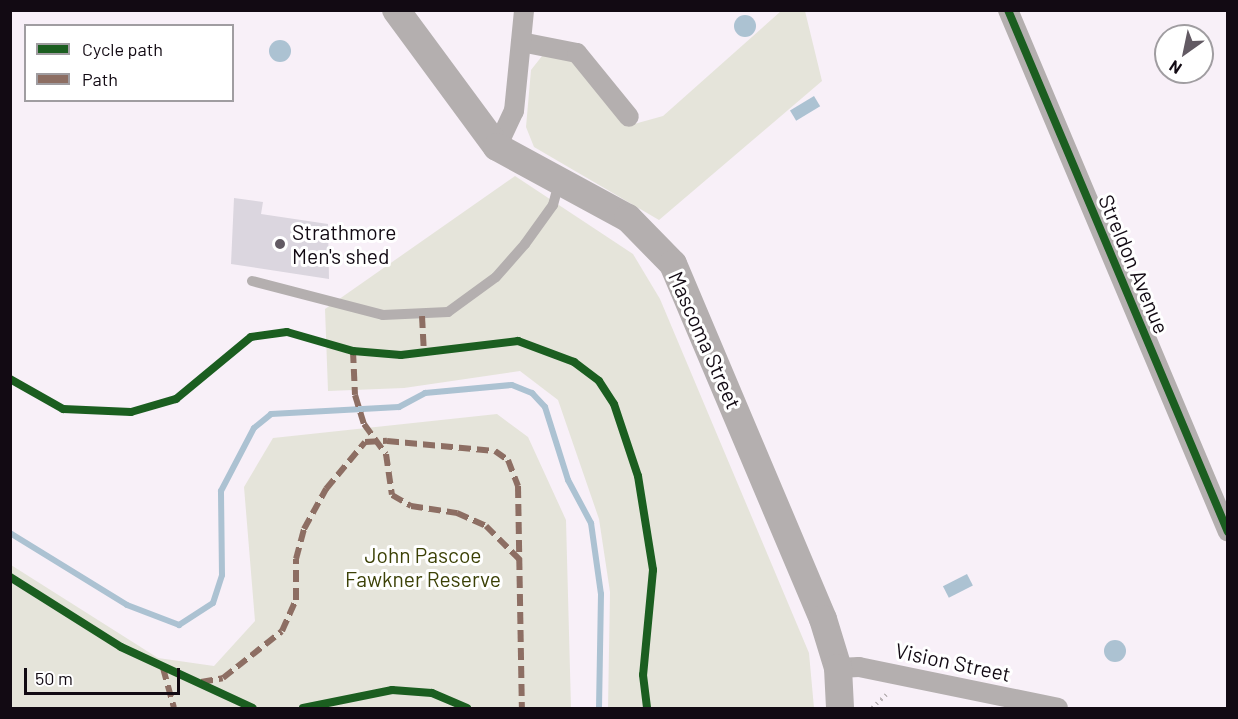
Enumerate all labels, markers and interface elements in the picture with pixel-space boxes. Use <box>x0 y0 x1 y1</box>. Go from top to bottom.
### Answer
legend <box>24 24 234 102</box>
north arrow <box>1154 24 1214 84</box>
text: Cycle path <box>82 38 163 60</box>
text: N <box>1165 57 1185 79</box>
text: Path <box>82 68 118 90</box>
street label: Streldon Avenue <box>1093 191 1175 337</box>
place label: Strathmore Men's shed <box>292 219 397 269</box>
marker: Strathmore Men's shed <box>273 237 287 251</box>
street label: Mascoma Street <box>663 267 747 413</box>
park label: John Pascoe Fawkner Reserve <box>345 542 501 592</box>
street label: Vision Street <box>893 637 1013 687</box>
scale bar <box>27 656 183 694</box>
text: 50 m <box>35 667 73 689</box>

